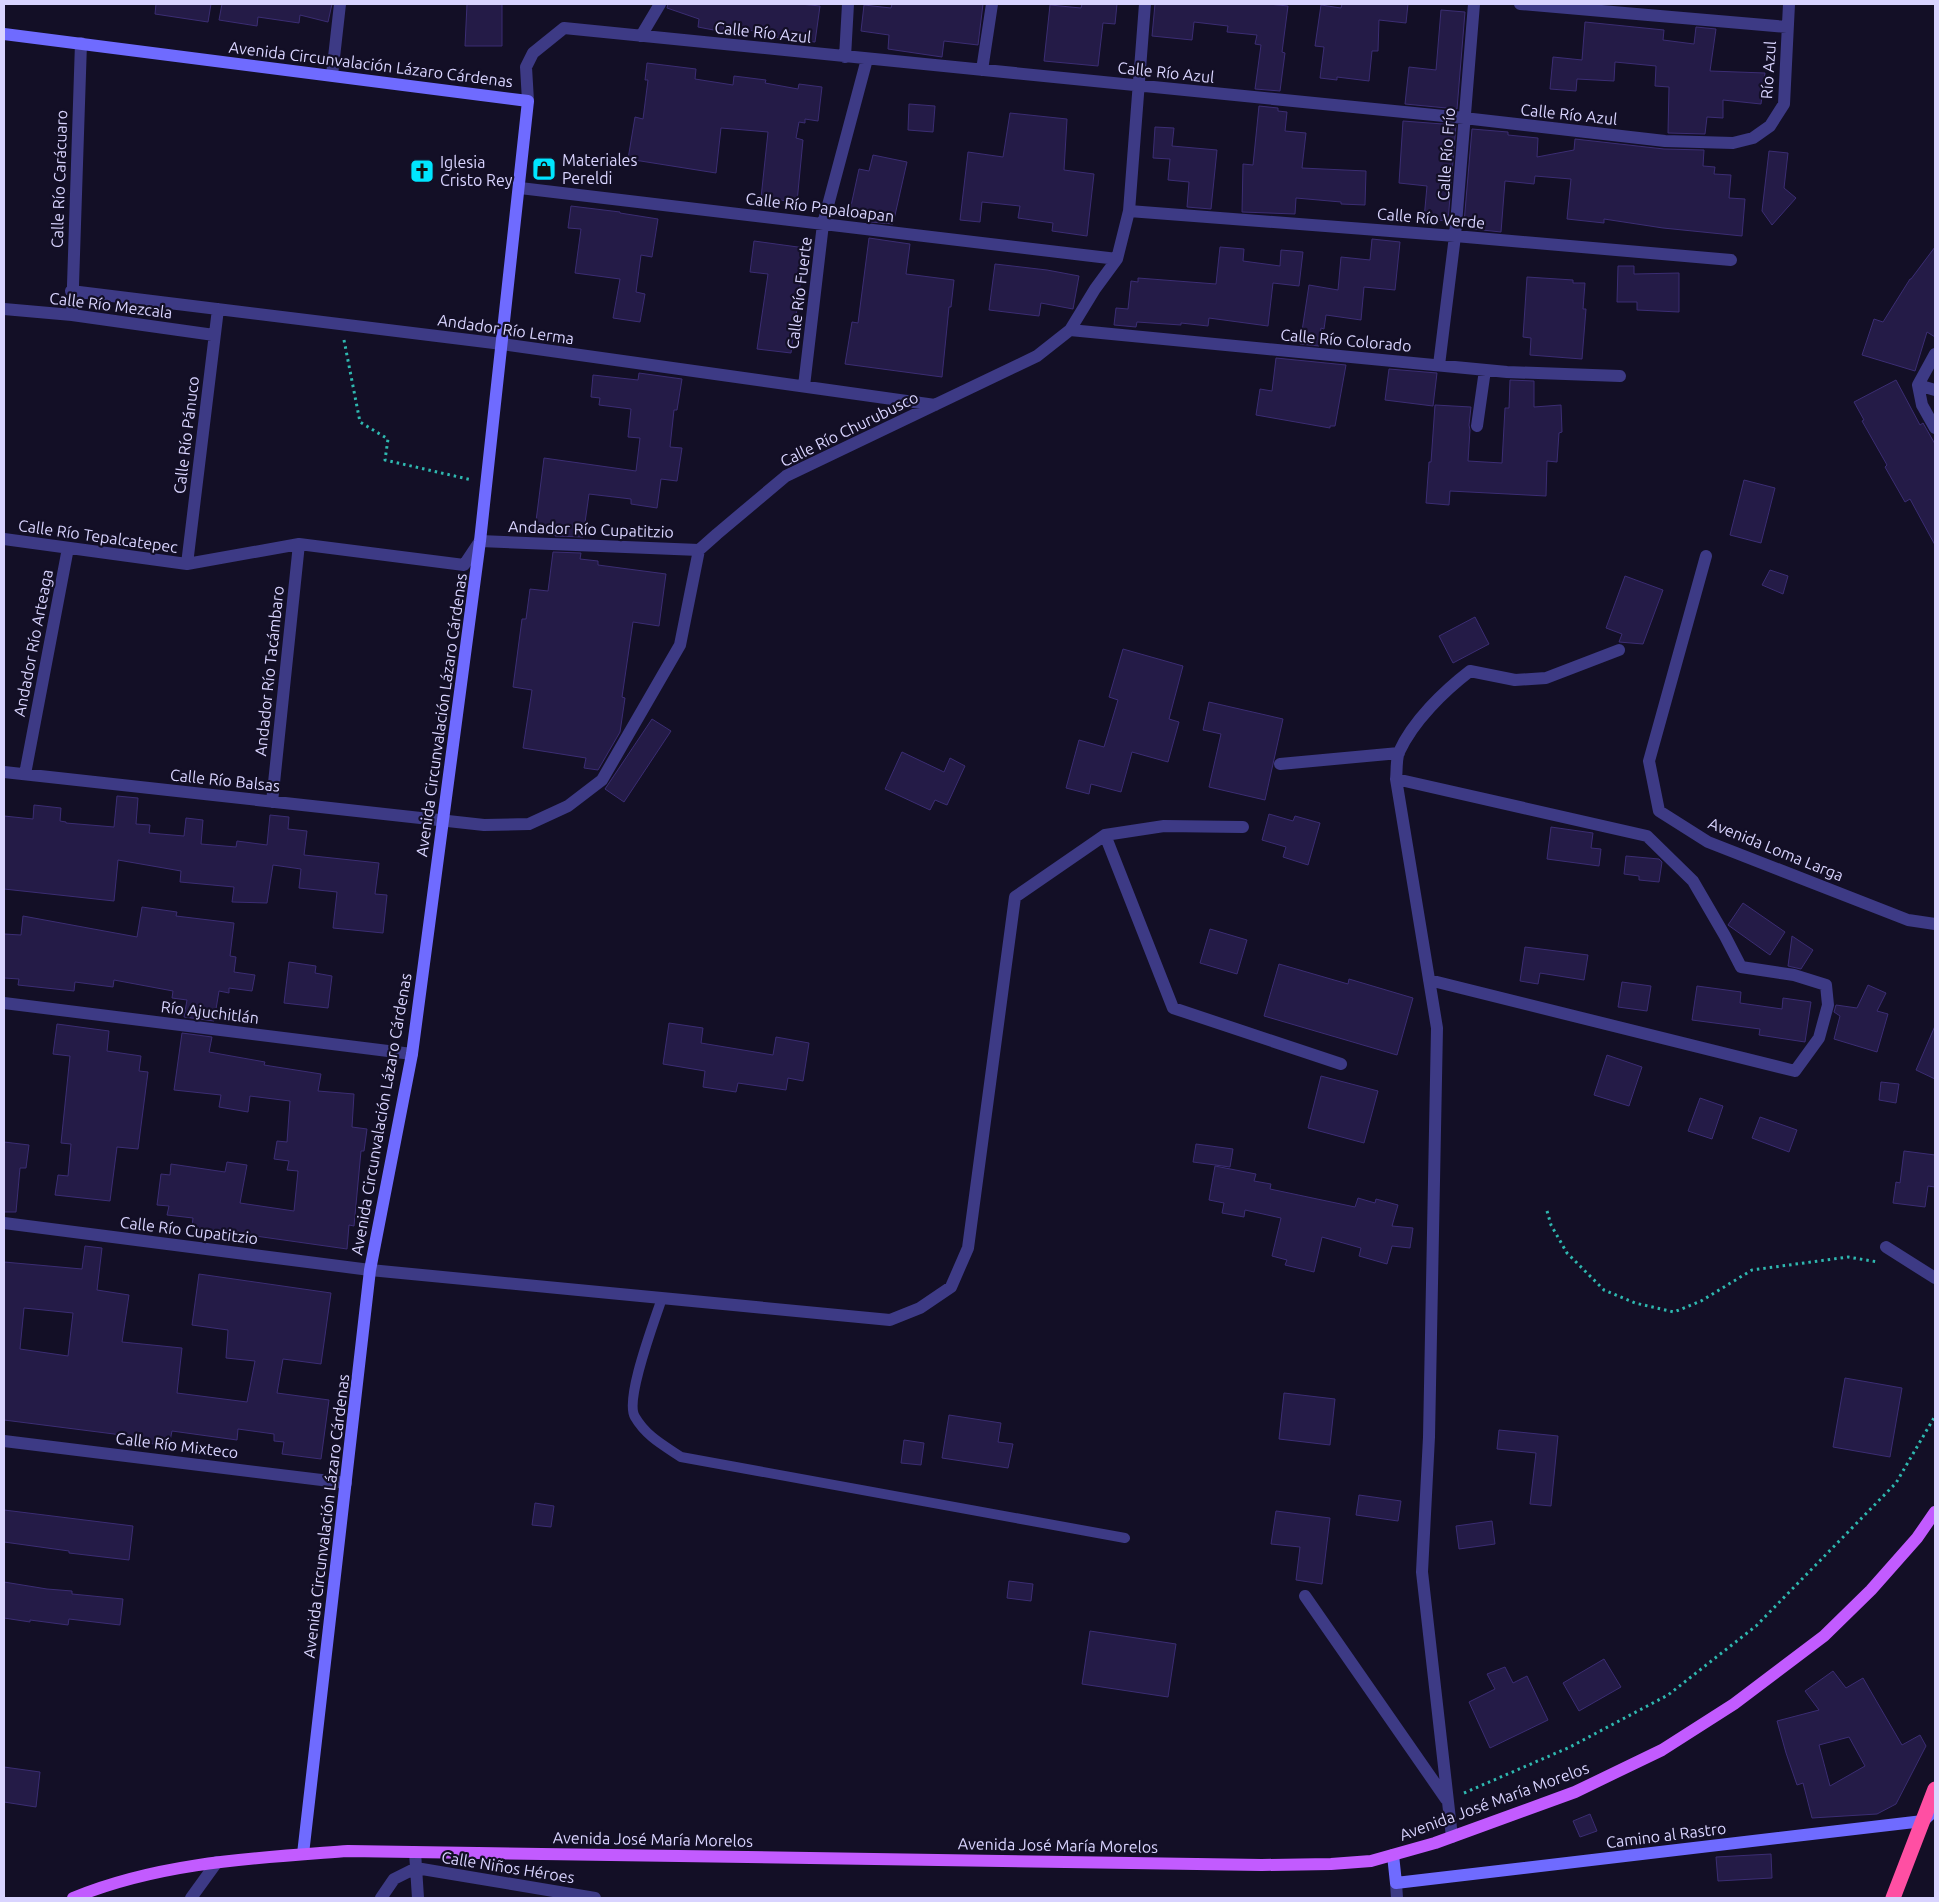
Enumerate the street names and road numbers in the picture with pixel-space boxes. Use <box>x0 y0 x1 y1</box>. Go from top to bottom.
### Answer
street label: Calle Río Azul <box>714 18 812 46</box>
street label: Avenida Circunvalación Lázaro Cárdenas <box>228 38 514 90</box>
street label: Río Azul <box>1757 40 1779 100</box>
street label: Calle Río Azul <box>1117 58 1215 86</box>
street label: Calle Río Azul <box>1520 100 1618 128</box>
street label: Calle Río Frío <box>1434 107 1458 201</box>
street label: Calle Río Carácuaro <box>48 110 70 248</box>
street label: Calle Río Papaloapan <box>745 189 895 225</box>
street label: Calle Río Verde <box>1376 204 1486 232</box>
street label: Calle Río Fuerte <box>783 236 815 350</box>
street label: Calle Río Mezcala <box>48 289 174 321</box>
street label: Andador Río Lerma <box>437 311 575 347</box>
street label: Calle Río Colorado <box>1280 325 1412 355</box>
street label: Calle Río Pánuco <box>170 375 202 495</box>
street label: Calle Río Churubusco <box>777 388 921 470</box>
street label: Calle Río Tepalcatepec <box>17 516 179 556</box>
street label: Andador Río Cupatitzio <box>508 517 674 541</box>
street label: Andador Río Arteaga <box>10 568 56 718</box>
street label: Avenida Circunvalación Lázaro Cárdenas <box>412 572 470 858</box>
street label: Andador Río Tacámbaro <box>251 585 287 757</box>
street label: Calle Río Balsas <box>169 765 281 795</box>
street label: Avenida Loma Larga <box>1706 814 1846 884</box>
street label: Avenida Circunvalación Lázaro Cárdenas <box>347 972 415 1256</box>
street label: Río Ajuchitlán <box>160 997 260 1027</box>
street label: Calle Río Cupatitzio <box>119 1213 259 1247</box>
street label: Avenida Circunvalación Lázaro Cárdenas <box>300 1373 352 1659</box>
street label: Calle Río Mixteco <box>115 1429 239 1461</box>
street label: Avenida José María Morelos <box>1397 1758 1591 1844</box>
street label: Camino al Rastro <box>1605 1819 1727 1851</box>
street label: Avenida José María Morelos <box>553 1828 753 1850</box>
street label: Avenida José María Morelos <box>958 1834 1158 1856</box>
street label: Calle Niños Héroes <box>440 1848 576 1886</box>

